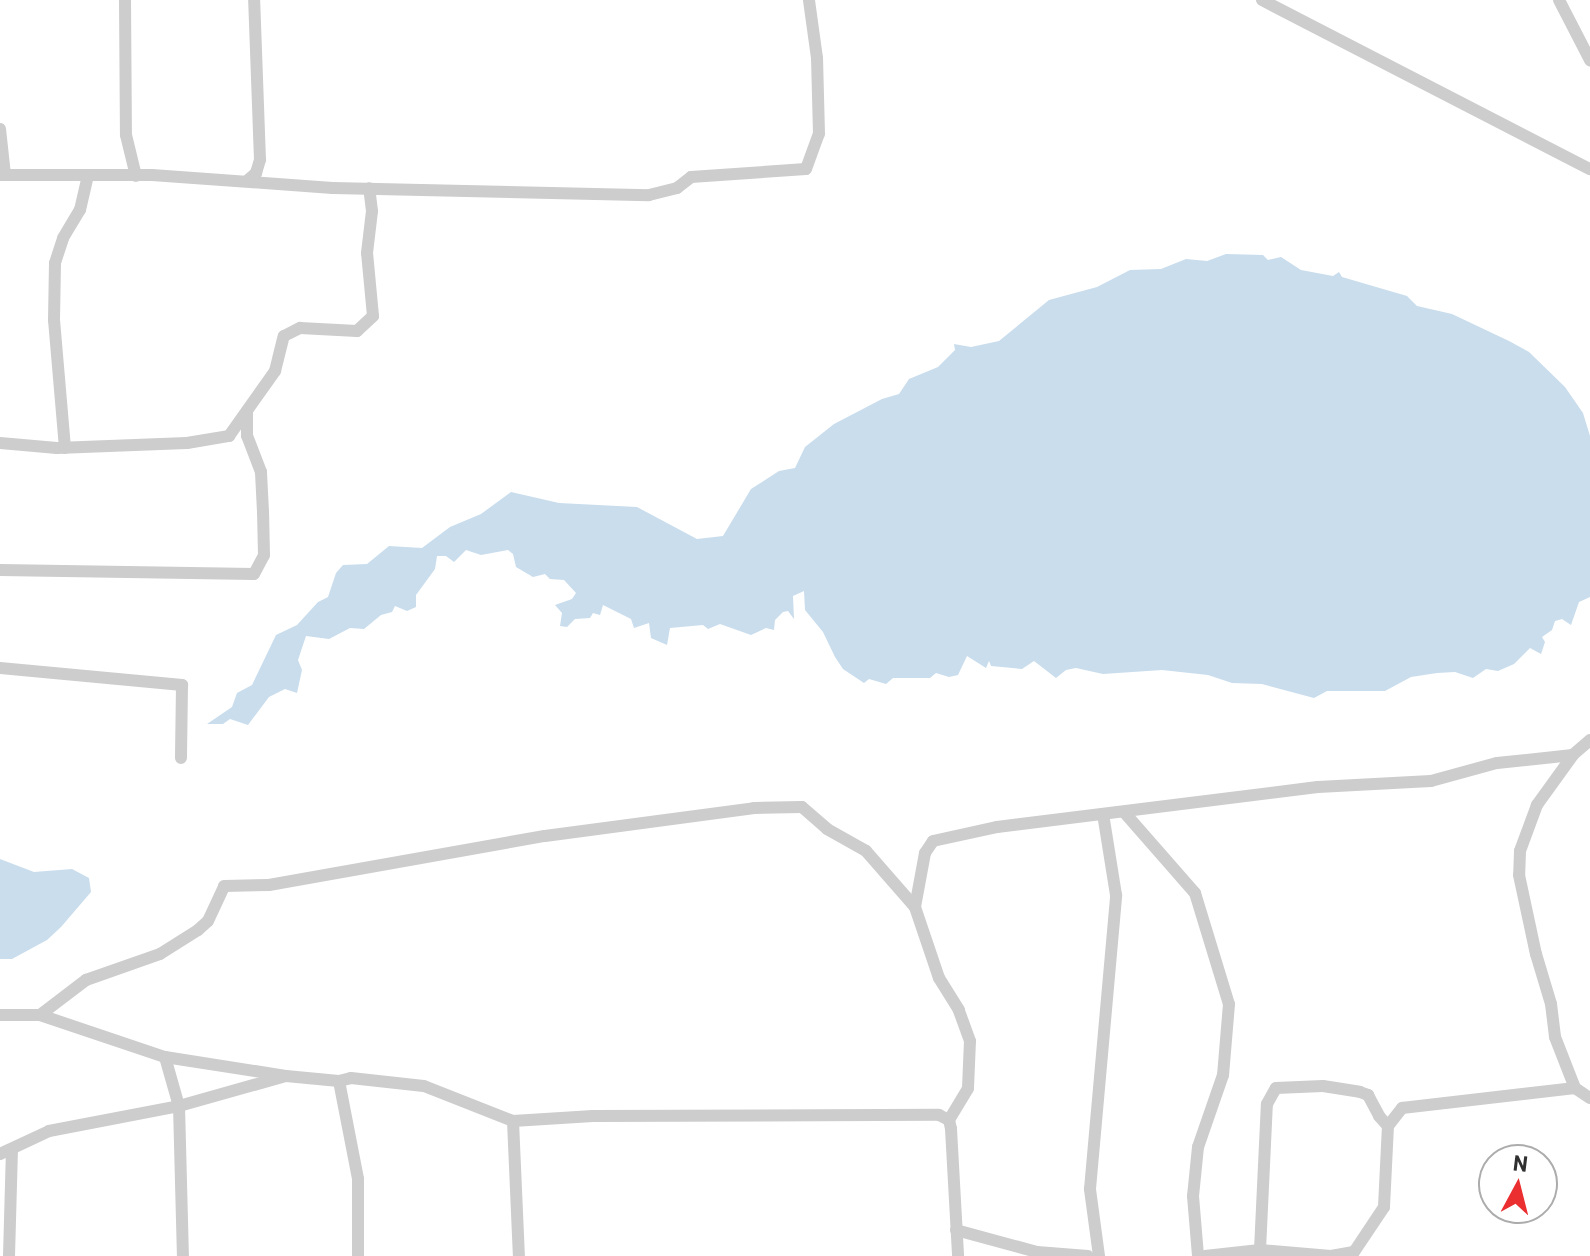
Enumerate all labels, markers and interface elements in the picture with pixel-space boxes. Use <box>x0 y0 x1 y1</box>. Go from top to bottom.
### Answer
north arrow <box>1478 1144 1558 1224</box>
text: N <box>1512 1148 1530 1176</box>

